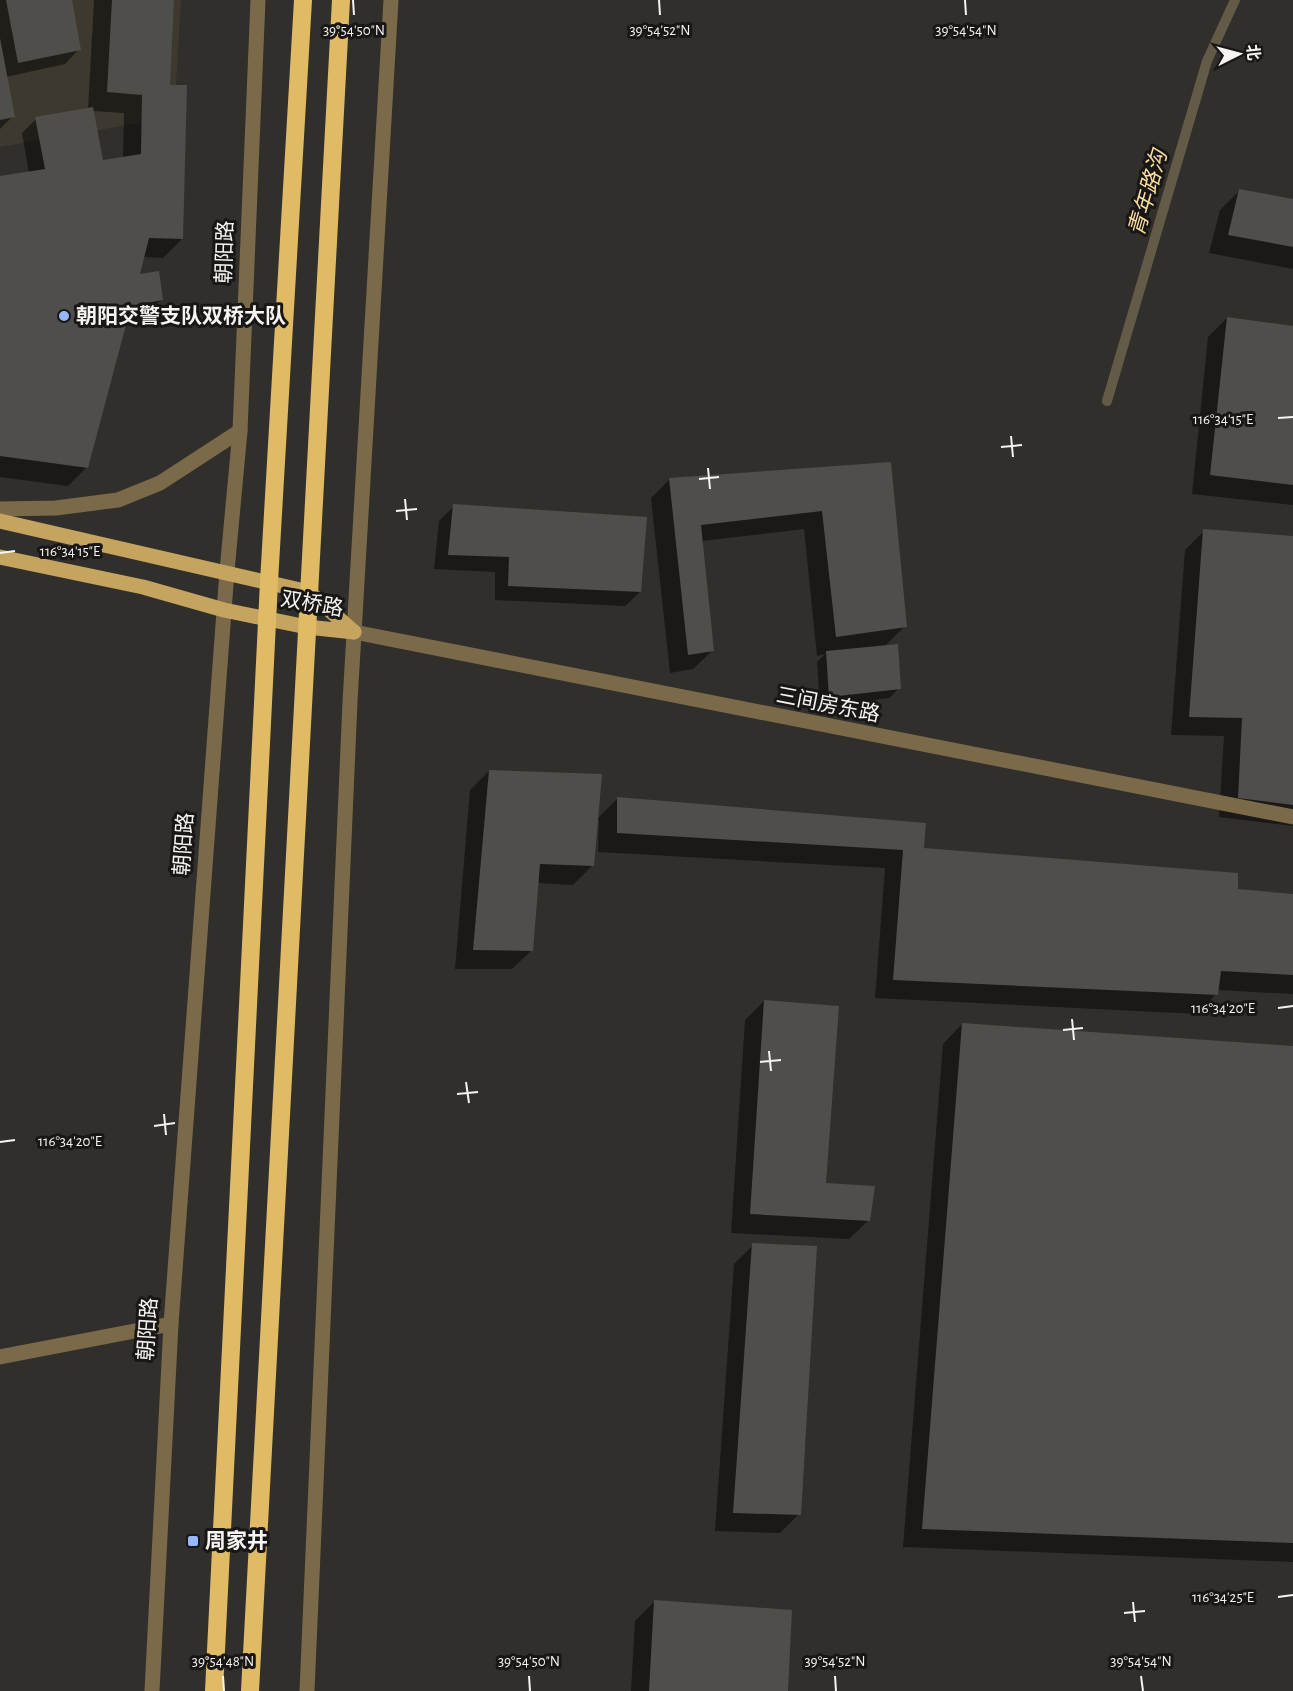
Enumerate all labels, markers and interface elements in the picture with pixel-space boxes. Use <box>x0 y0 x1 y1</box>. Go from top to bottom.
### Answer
text: 39°54'50"N <box>323 23 385 38</box>
text: 39°54'52"N <box>629 23 691 38</box>
text: 39°54'54"N <box>935 23 997 38</box>
north arrow <box>1209 24 1269 84</box>
text: 北 <box>1244 44 1263 61</box>
water label: 青年路沟 <box>1124 145 1171 238</box>
street label: 朝阳路 <box>212 220 237 284</box>
place label: 朝阳交警支队双桥大队 <box>76 304 286 327</box>
marker: 朝阳交警支队双桥大队 <box>57 309 71 323</box>
text: 116°34'15"E <box>1193 412 1253 427</box>
text: 116°34'15"E <box>40 544 100 559</box>
street label: 双桥路 <box>279 587 345 620</box>
street label: 三间房东路 <box>774 684 882 725</box>
street label: 朝阳路 <box>170 812 197 876</box>
text: 116°34'20"E <box>1191 1001 1255 1016</box>
text: 116°34'20"E <box>38 1134 102 1149</box>
street label: 朝阳路 <box>134 1297 161 1361</box>
place label: 周家井 <box>205 1529 268 1552</box>
marker: 周家井 <box>186 1534 200 1548</box>
text: 116°34'25"E <box>1192 1590 1254 1605</box>
text: 39°54'48"N <box>192 1654 254 1669</box>
text: 39°54'50"N <box>498 1654 560 1669</box>
text: 39°54'52"N <box>804 1654 866 1669</box>
text: 39°54'54"N <box>1110 1654 1172 1669</box>

